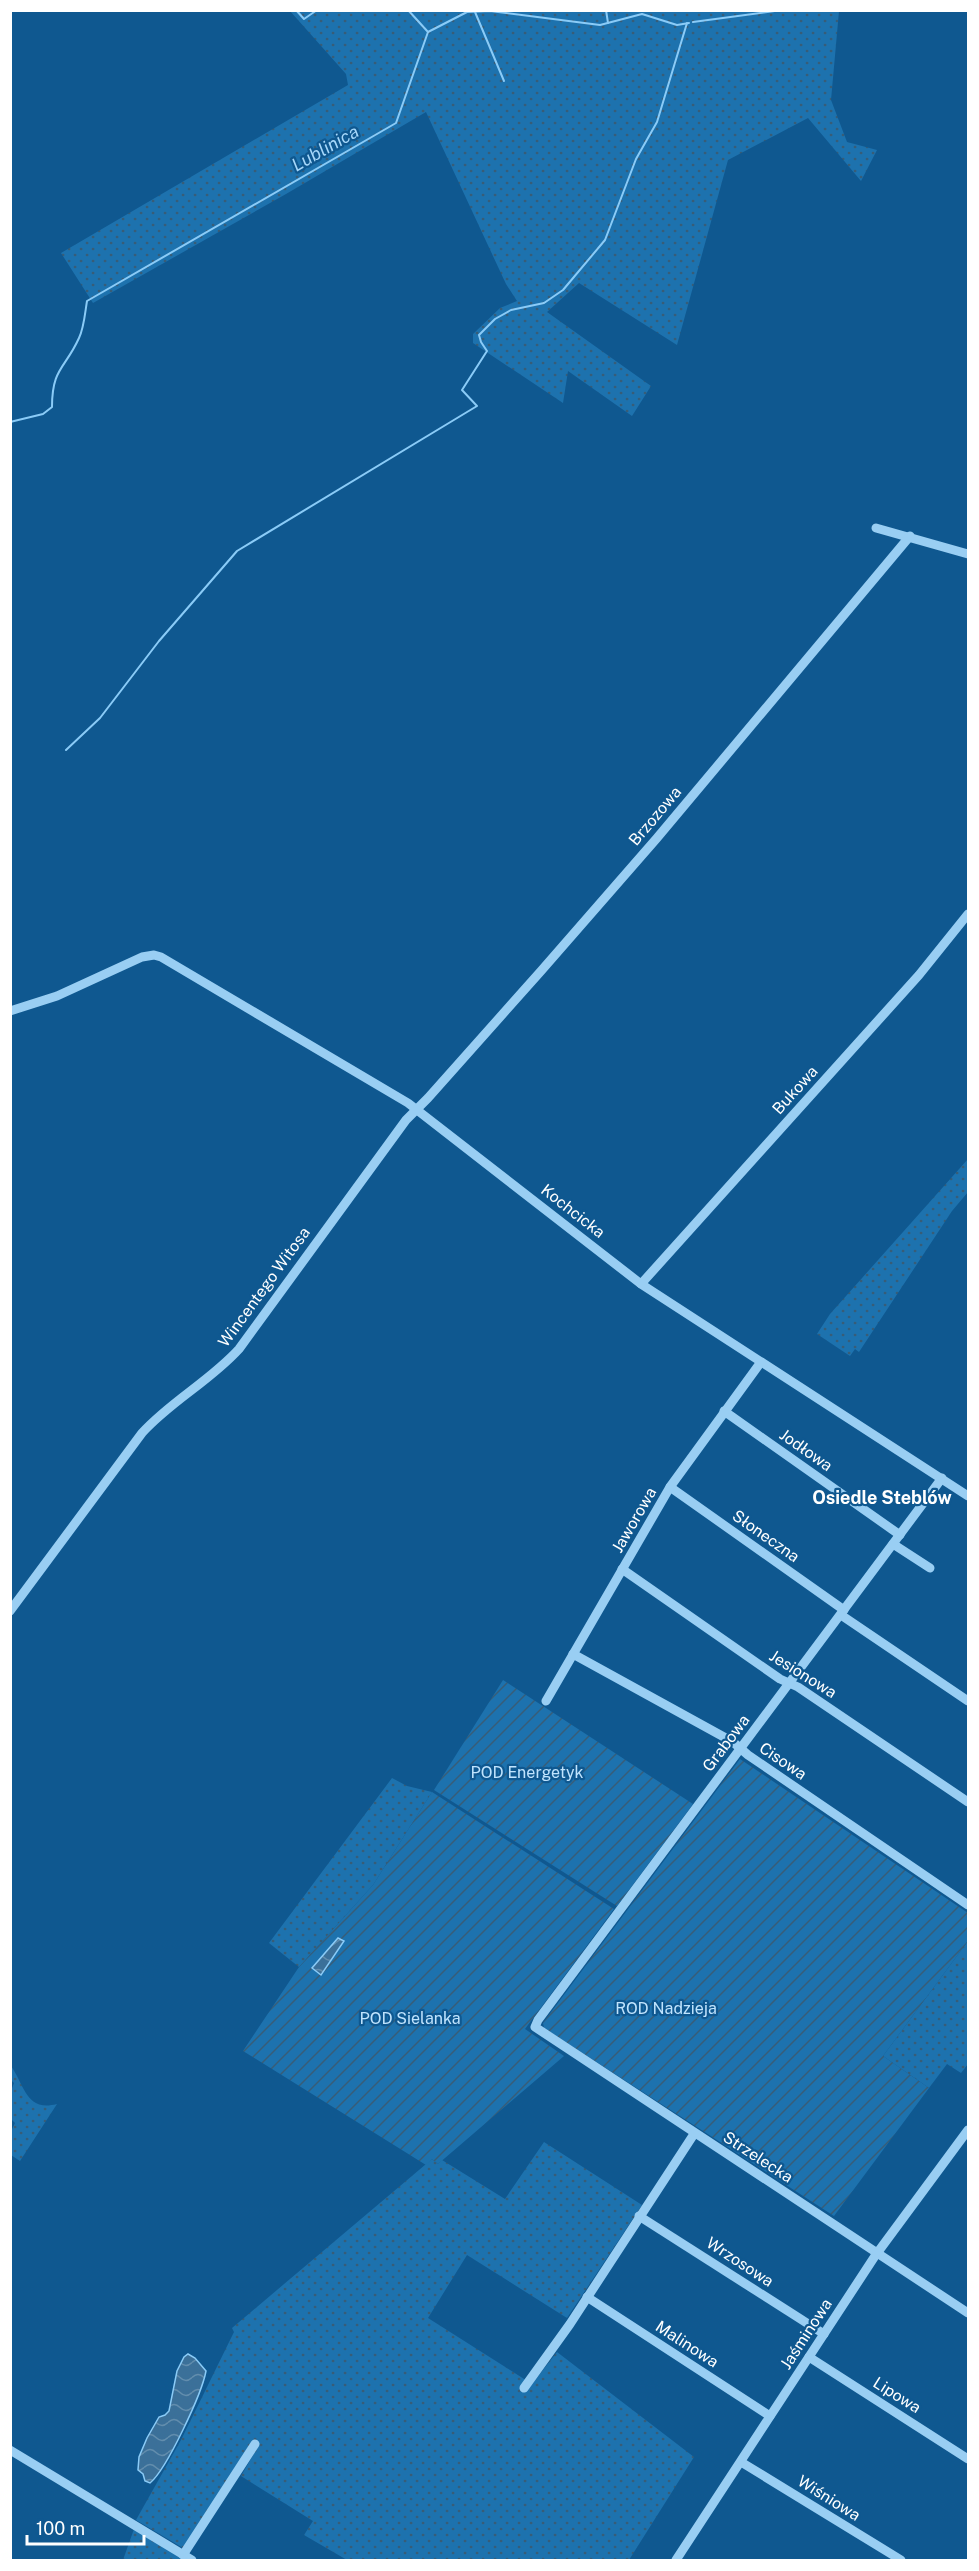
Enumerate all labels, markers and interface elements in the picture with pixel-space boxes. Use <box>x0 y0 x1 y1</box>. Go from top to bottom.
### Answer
water label: Lublinica <box>288 120 362 176</box>
street label: Brzozowa <box>625 783 685 849</box>
street label: Bukowa <box>768 1062 822 1118</box>
street label: Kochcicka <box>537 1180 609 1242</box>
street label: Wincentego Witosa <box>214 1223 314 1351</box>
street label: Jodłowa <box>776 1425 836 1475</box>
street label: Jaworowa <box>608 1484 660 1556</box>
district label: Osiedle Steblów <box>812 1487 952 1508</box>
street label: Słoneczna <box>729 1506 803 1566</box>
street label: Jesionowa <box>766 1646 840 1702</box>
street label: Grabowa <box>699 1711 753 1775</box>
street label: Cisowa <box>756 1738 810 1784</box>
park label: POD Energetyk <box>470 1763 584 1782</box>
park label: ROD Nadzieja <box>615 1999 717 2018</box>
park label: POD Sielanka <box>359 2009 461 2028</box>
street label: Strzelecka <box>720 2127 796 2187</box>
street label: Wrzosowa <box>703 2233 777 2291</box>
street label: Jaśminowa <box>776 2295 836 2373</box>
street label: Malinowa <box>652 2317 722 2371</box>
street label: Lipowa <box>870 2373 924 2417</box>
street label: Wiśniowa <box>794 2471 864 2525</box>
scale bar <box>27 2508 144 2546</box>
text: 100 m <box>36 2518 85 2539</box>

